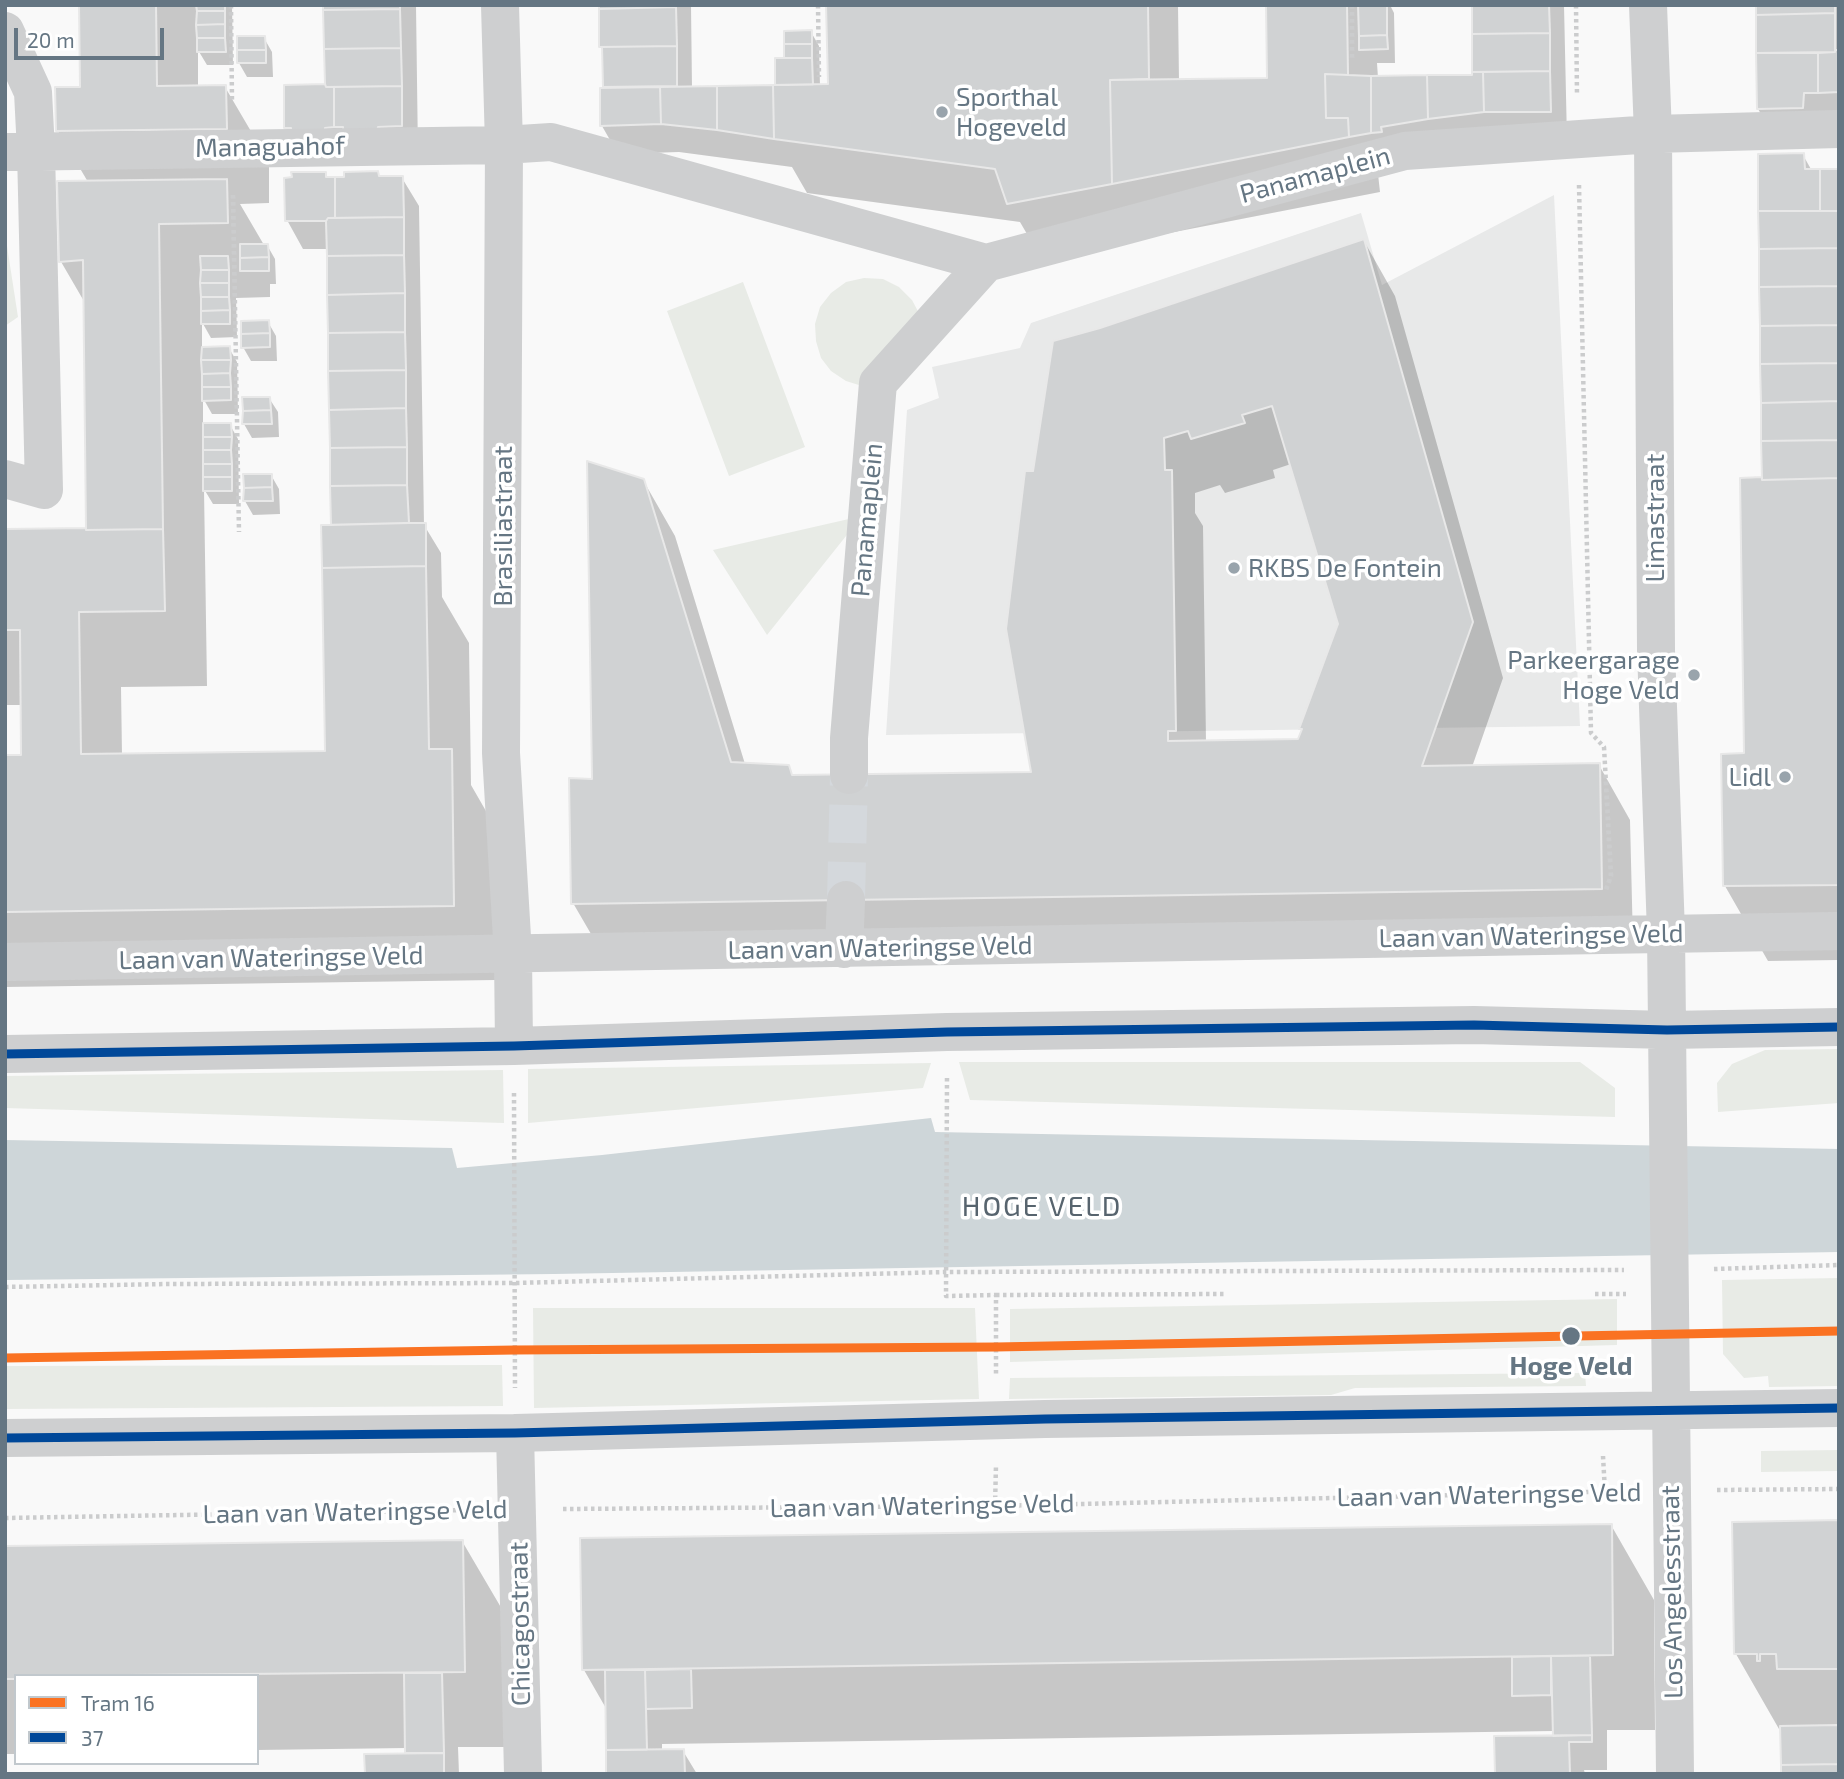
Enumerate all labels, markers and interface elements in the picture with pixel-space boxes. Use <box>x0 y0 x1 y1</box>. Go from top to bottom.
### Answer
scale bar <box>18 14 168 58</box>
text: 20 m <box>27 27 75 52</box>
place label: Sporthal Hogeveld <box>956 81 1067 142</box>
marker: Sporthal Hogeveld <box>934 104 950 120</box>
street label: Managuahof <box>195 130 345 164</box>
street label: Panamaplein <box>1236 140 1394 210</box>
street label: Panamaplein <box>845 442 889 598</box>
street label: Brasiliastraat <box>487 446 519 606</box>
street label: Limastraat <box>1639 454 1671 582</box>
place label: RKBS De Fontein <box>1248 552 1442 584</box>
marker: RKBS De Fontein <box>1226 560 1242 576</box>
place label: Parkeergarage Hoge Veld <box>1507 644 1680 706</box>
marker: Parkeergarage Hoge Veld <box>1686 667 1702 683</box>
place label: Lidl <box>1729 761 1771 793</box>
marker: Lidl <box>1777 769 1793 785</box>
street label: Laan van Wateringse Veld <box>1378 918 1684 954</box>
street label: Laan van Wateringse Veld <box>727 930 1033 966</box>
street label: Laan van Wateringse Veld <box>118 940 424 976</box>
district label: HOGE VELD <box>963 1190 1121 1224</box>
marker: Hoge Veld <box>1560 1325 1582 1347</box>
place label: Hoge Veld <box>1510 1350 1632 1382</box>
street label: Laan van Wateringse Veld <box>1336 1477 1642 1513</box>
street label: Los Angelesstraat <box>1655 1485 1689 1699</box>
street label: Laan van Wateringse Veld <box>769 1488 1075 1524</box>
street label: Laan van Wateringse Veld <box>202 1494 508 1530</box>
street label: Chicagostraat <box>503 1541 537 1707</box>
legend <box>14 1674 259 1765</box>
text: Tram 16 <box>81 1690 155 1715</box>
text: 37 <box>81 1725 103 1750</box>

